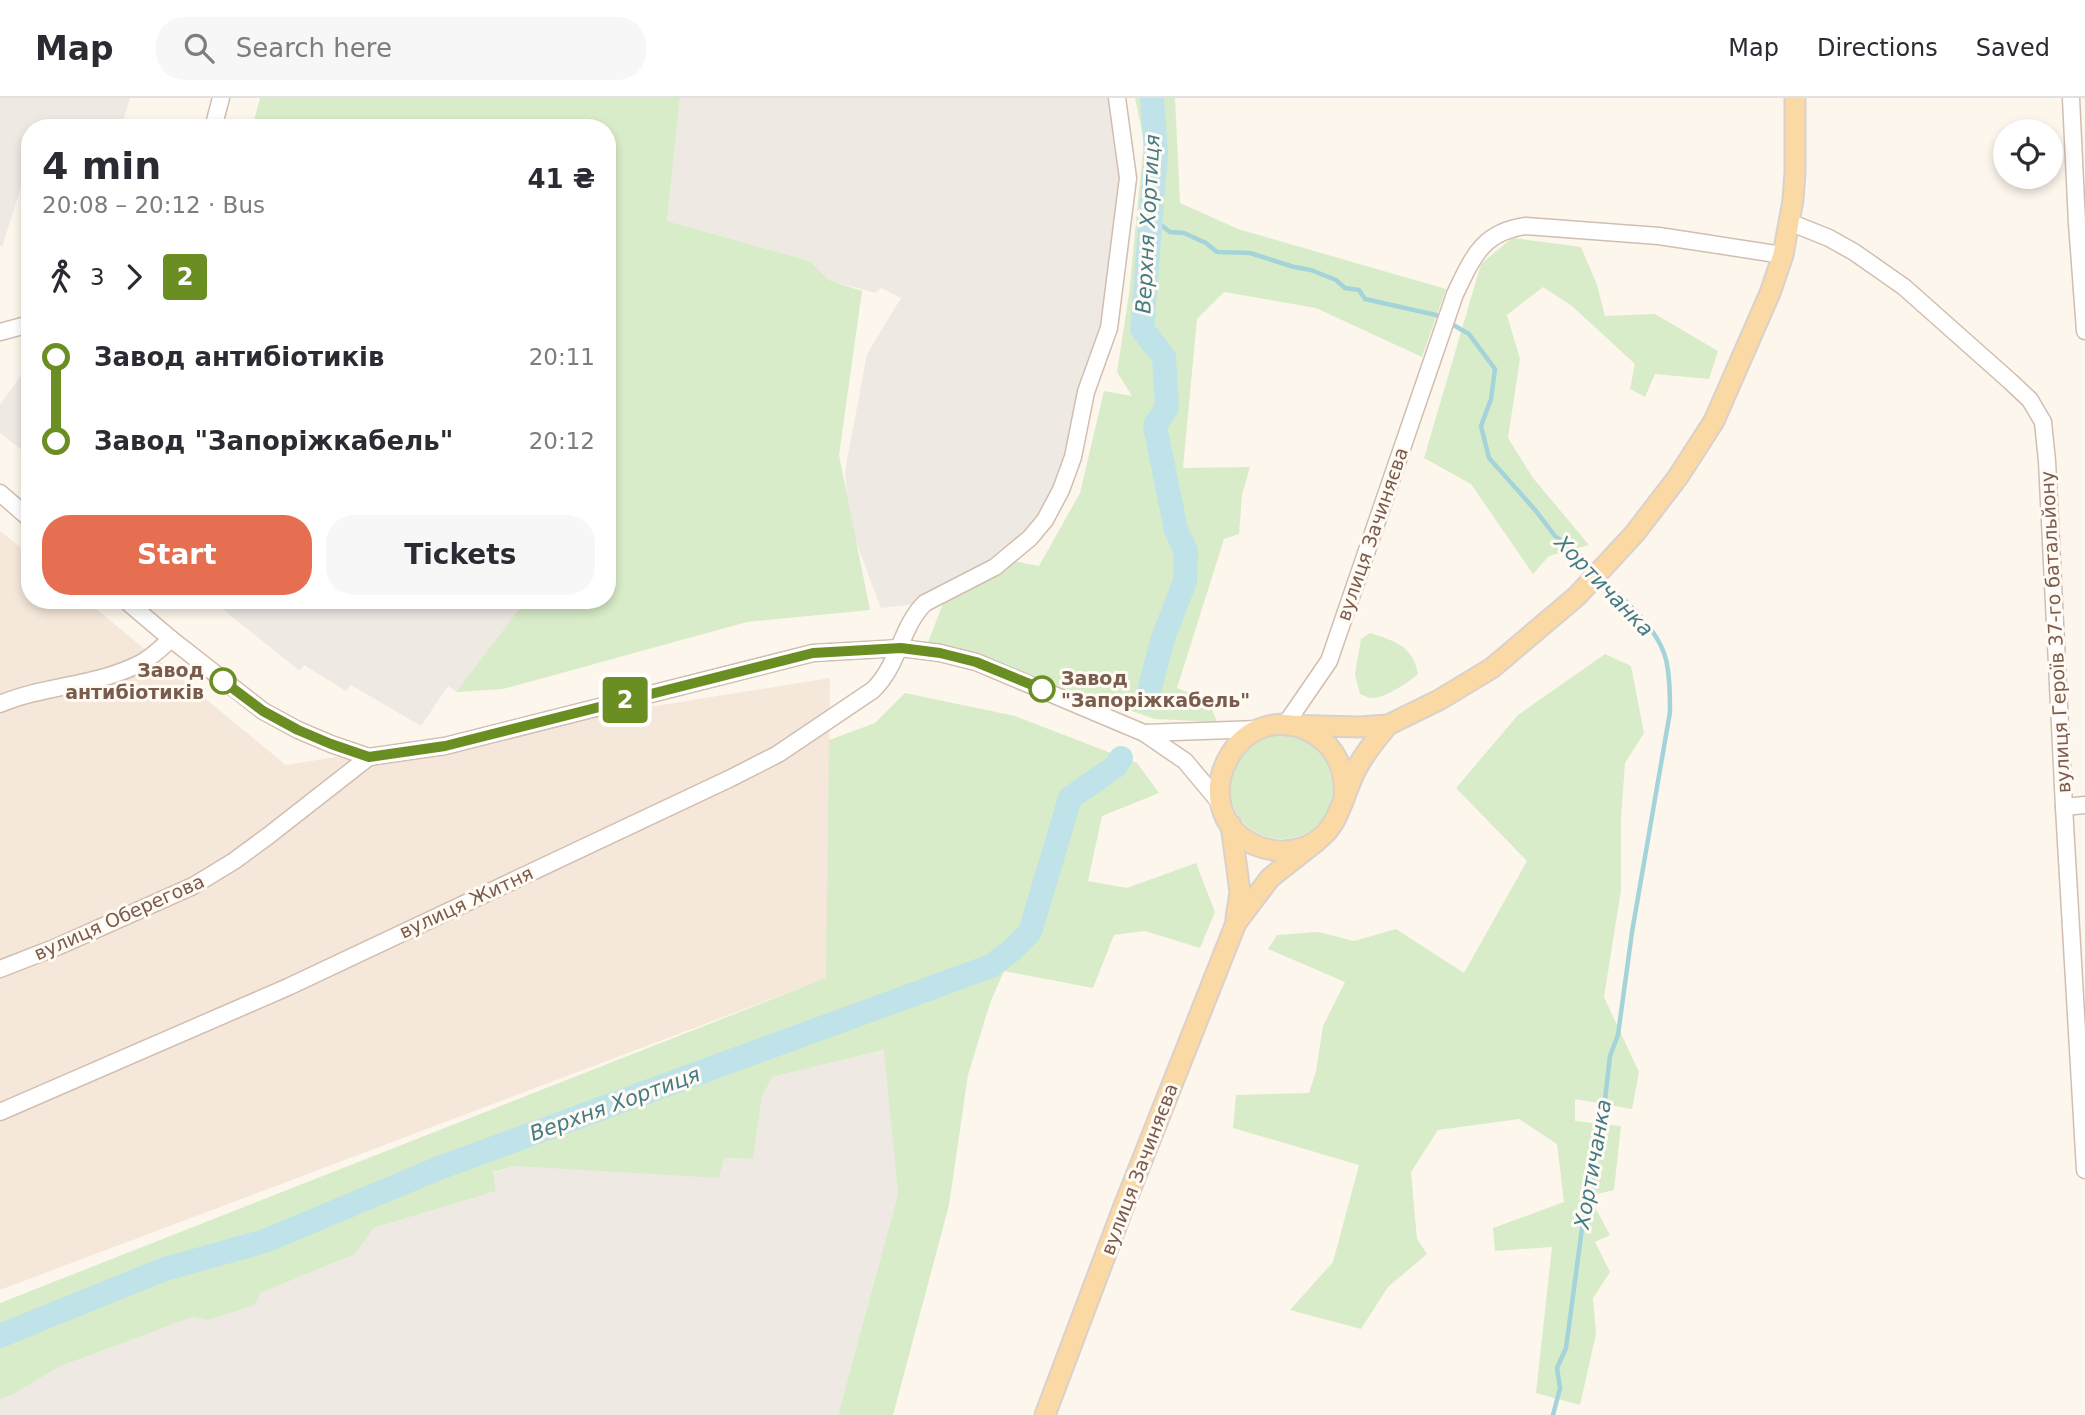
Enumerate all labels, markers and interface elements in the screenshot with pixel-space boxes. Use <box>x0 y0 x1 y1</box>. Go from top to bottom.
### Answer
search box <box>156 17 646 80</box>
text: Map <box>35 29 114 68</box>
icon: search <box>180 29 218 67</box>
text: Search here <box>236 33 392 63</box>
text: Map <box>1728 34 1779 62</box>
text: Directions <box>1817 34 1938 62</box>
text: Saved <box>1976 34 2050 62</box>
map controls <box>1993 119 2063 189</box>
button: locate <box>1993 119 2063 189</box>
water label: Верхня Хортиця <box>1131 134 1165 314</box>
text: 4 min <box>42 144 161 188</box>
text: 41 ₴ <box>527 164 595 194</box>
text: 20:08 – 20:12 · Bus <box>42 192 265 218</box>
icon: walk <box>42 258 80 296</box>
icon: forward <box>115 258 153 296</box>
text: 2 <box>177 263 193 291</box>
text: 3 <box>90 264 105 290</box>
text: Завод антибіотиків <box>94 342 384 372</box>
text: 20:11 <box>529 344 595 370</box>
text: Завод "Запоріжкабель" <box>94 426 453 456</box>
text: 20:12 <box>529 428 595 454</box>
street label: вулиця Зачиняєва <box>1332 444 1412 624</box>
street label: вулиця Героїв 37-го батальйону <box>2036 470 2074 794</box>
button: Start <box>42 515 312 595</box>
button: Tickets <box>326 515 595 595</box>
water label: Хортичанка <box>1549 530 1658 641</box>
place label: Завод антибіотиків <box>65 659 204 703</box>
place label: Завод "Запоріжкабель" <box>1061 667 1250 711</box>
marker: Завод антибіотиків <box>210 668 236 694</box>
marker: Завод "Запоріжкабель" <box>1029 676 1055 702</box>
line badge: 2 <box>602 677 648 723</box>
text: 2 <box>617 686 633 714</box>
street label: вулиця Житня <box>396 861 536 943</box>
street label: вулиця Оберегова <box>31 870 207 964</box>
water label: Верхня Хортиця <box>527 1062 703 1146</box>
street label: вулиця Зачиняєва <box>1096 1080 1182 1258</box>
water label: Хортичанка <box>1570 1097 1616 1232</box>

